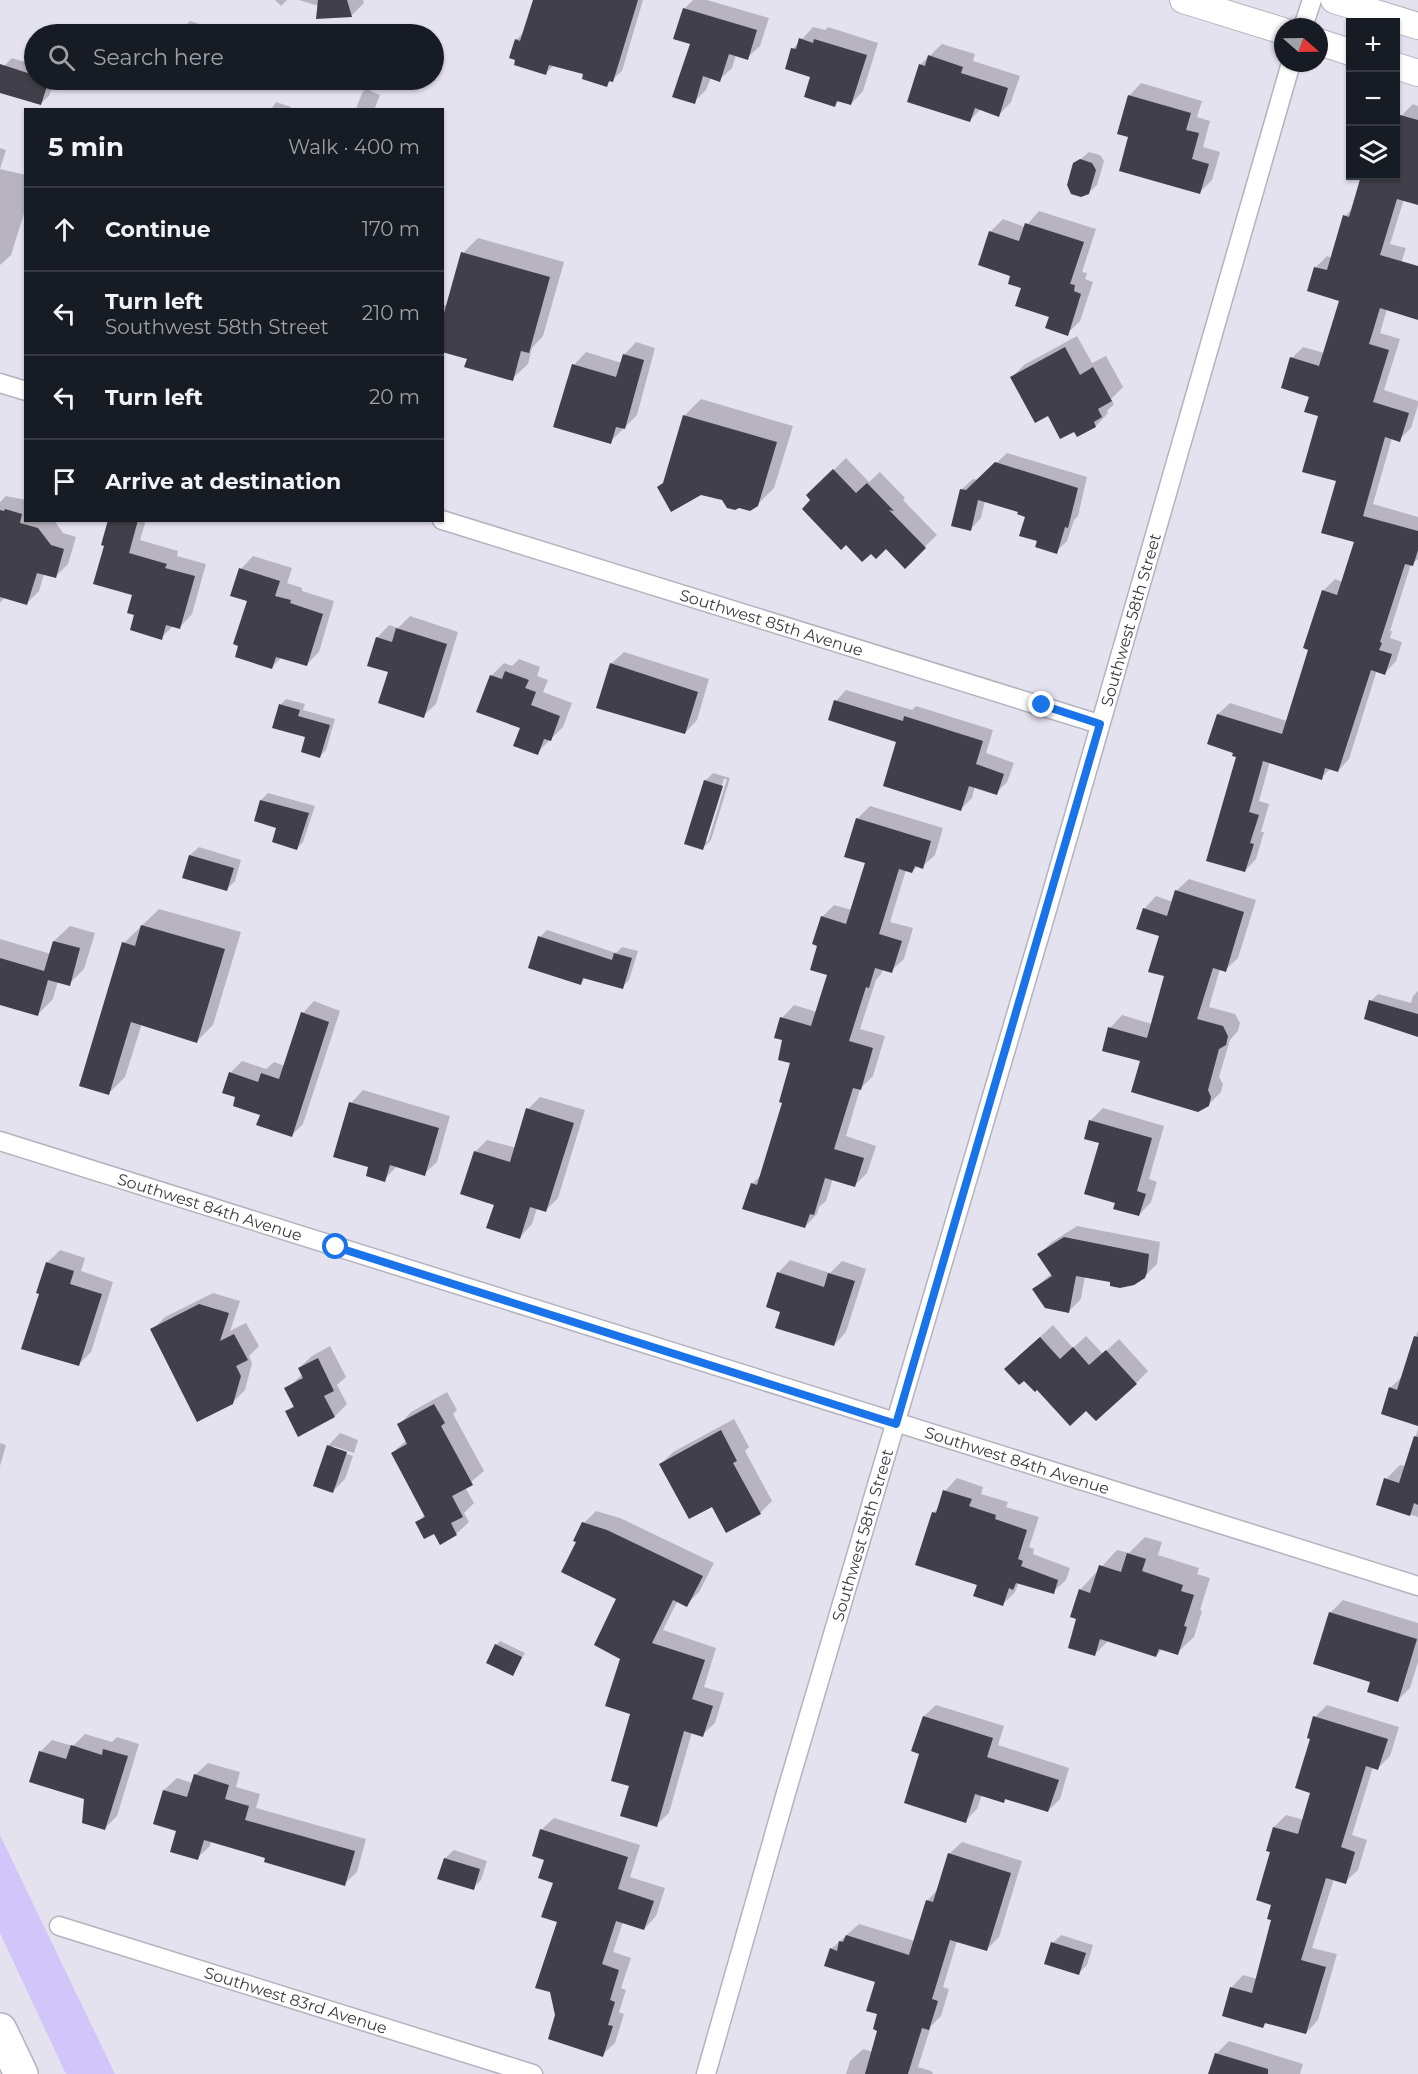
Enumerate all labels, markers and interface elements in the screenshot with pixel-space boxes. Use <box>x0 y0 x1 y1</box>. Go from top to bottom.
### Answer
north arrow <box>1274 18 1328 72</box>
map controls <box>1346 18 1400 180</box>
button: + <box>1346 18 1400 72</box>
search box <box>24 24 444 90</box>
icon: search <box>45 41 78 74</box>
text: Search here <box>93 44 224 71</box>
button: − <box>1346 72 1400 126</box>
button: layers <box>1346 126 1400 180</box>
text: 5 min <box>48 131 124 163</box>
text: Walk · 400 m <box>288 135 420 159</box>
icon: ahead <box>48 213 81 246</box>
text: Continue <box>105 216 211 243</box>
text: 170 m <box>362 217 420 241</box>
text: Turn left <box>105 288 203 315</box>
icon: left <box>48 297 81 330</box>
text: 210 m <box>362 301 420 325</box>
text: Southwest 58th Street <box>105 315 329 339</box>
icon: left <box>48 381 81 414</box>
text: Turn left <box>105 384 203 411</box>
text: 20 m <box>369 385 420 409</box>
icon: arrive <box>48 465 81 498</box>
text: Arrive at destination <box>105 468 341 495</box>
street label: Southwest 58th Street <box>1097 531 1165 709</box>
street label: Southwest 85th Avenue <box>677 585 865 660</box>
route end <box>1028 691 1054 717</box>
street label: Southwest 84th Avenue <box>115 1169 304 1245</box>
route start <box>322 1233 348 1259</box>
street label: Southwest 84th Avenue <box>922 1423 1112 1499</box>
street label: Southwest 58th Street <box>828 1446 897 1624</box>
street label: Southwest 83rd Avenue <box>202 1963 389 2038</box>

